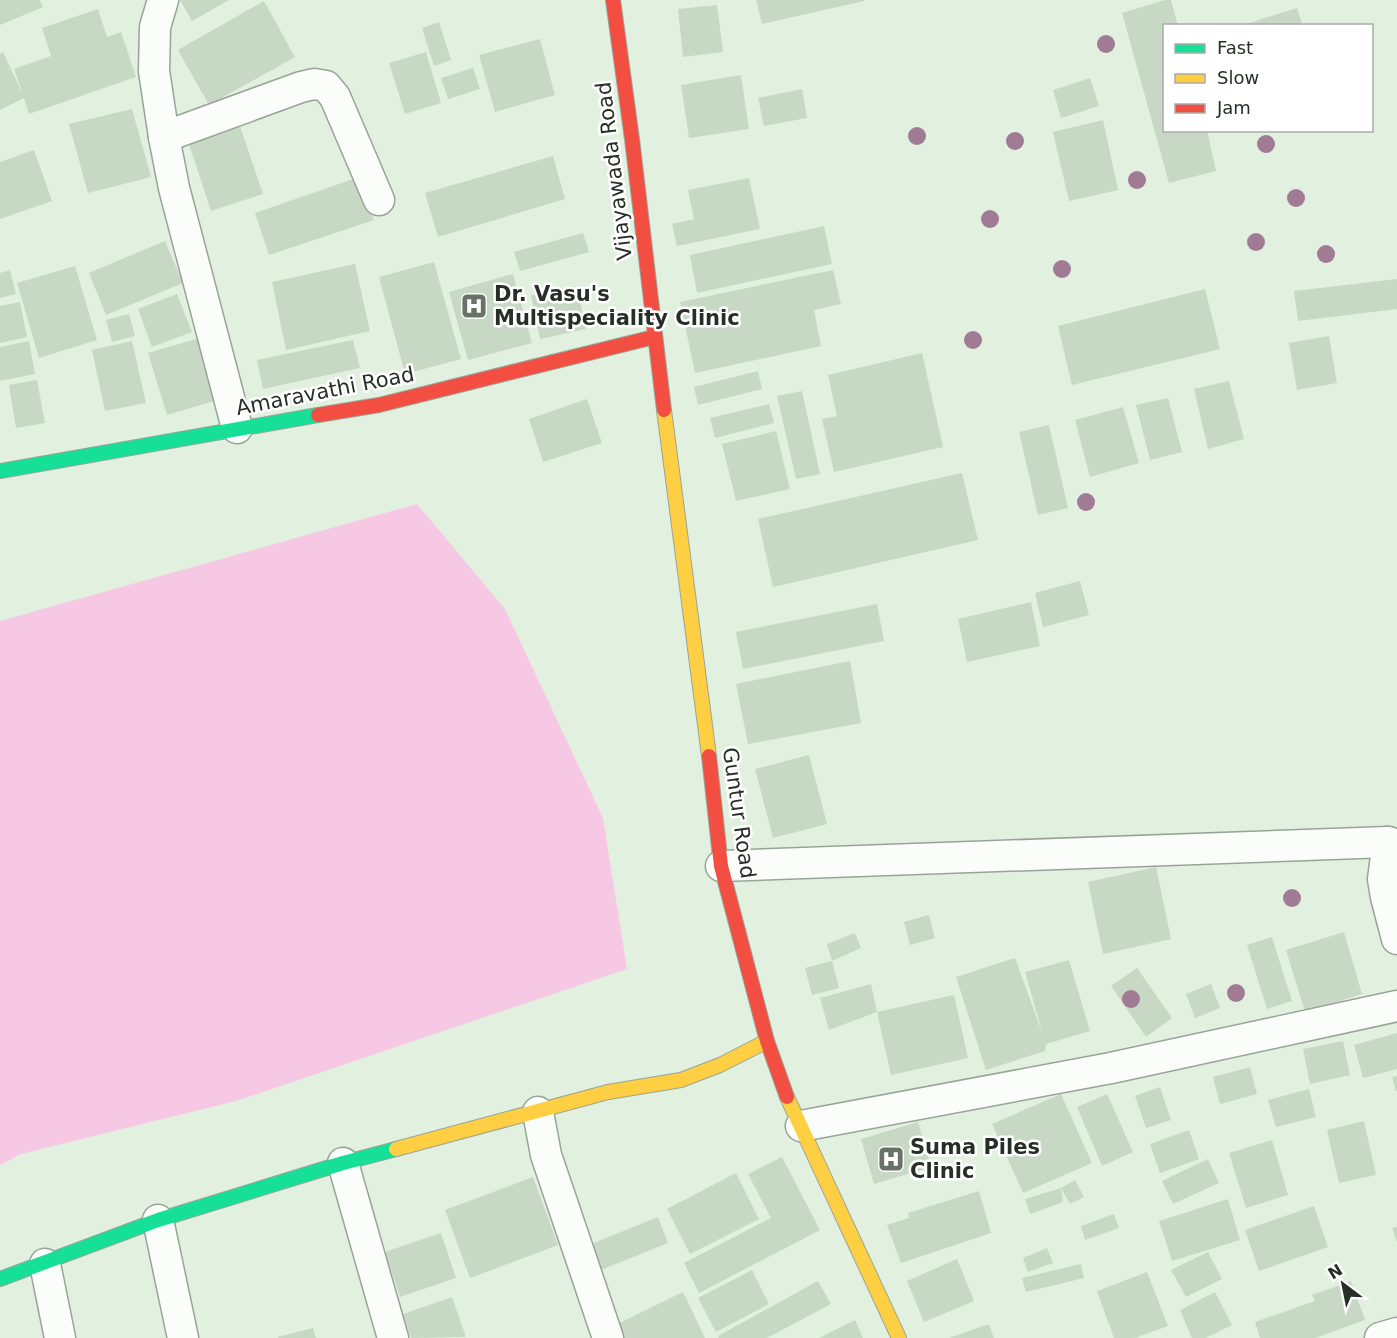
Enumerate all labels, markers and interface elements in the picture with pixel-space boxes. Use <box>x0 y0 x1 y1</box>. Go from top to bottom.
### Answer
legend <box>1163 24 1373 132</box>
text: Fast <box>1217 37 1253 58</box>
text: Slow <box>1217 67 1259 88</box>
street label: Vijayawada Road <box>591 81 637 261</box>
text: Jam <box>1216 97 1251 118</box>
place label: Dr. Vasu's Multispeciality Clinic <box>494 282 740 330</box>
hospital icon: Dr. Vasu's Multispeciality Clinic <box>459 291 489 321</box>
street label: Amaravathi Road <box>234 362 416 420</box>
street label: Guntur Road <box>718 746 760 880</box>
place label: Suma Piles Clinic <box>910 1135 1040 1183</box>
hospital icon: Suma Piles Clinic <box>876 1144 906 1174</box>
north arrow <box>1313 1254 1373 1314</box>
text: N <box>1325 1260 1346 1283</box>

